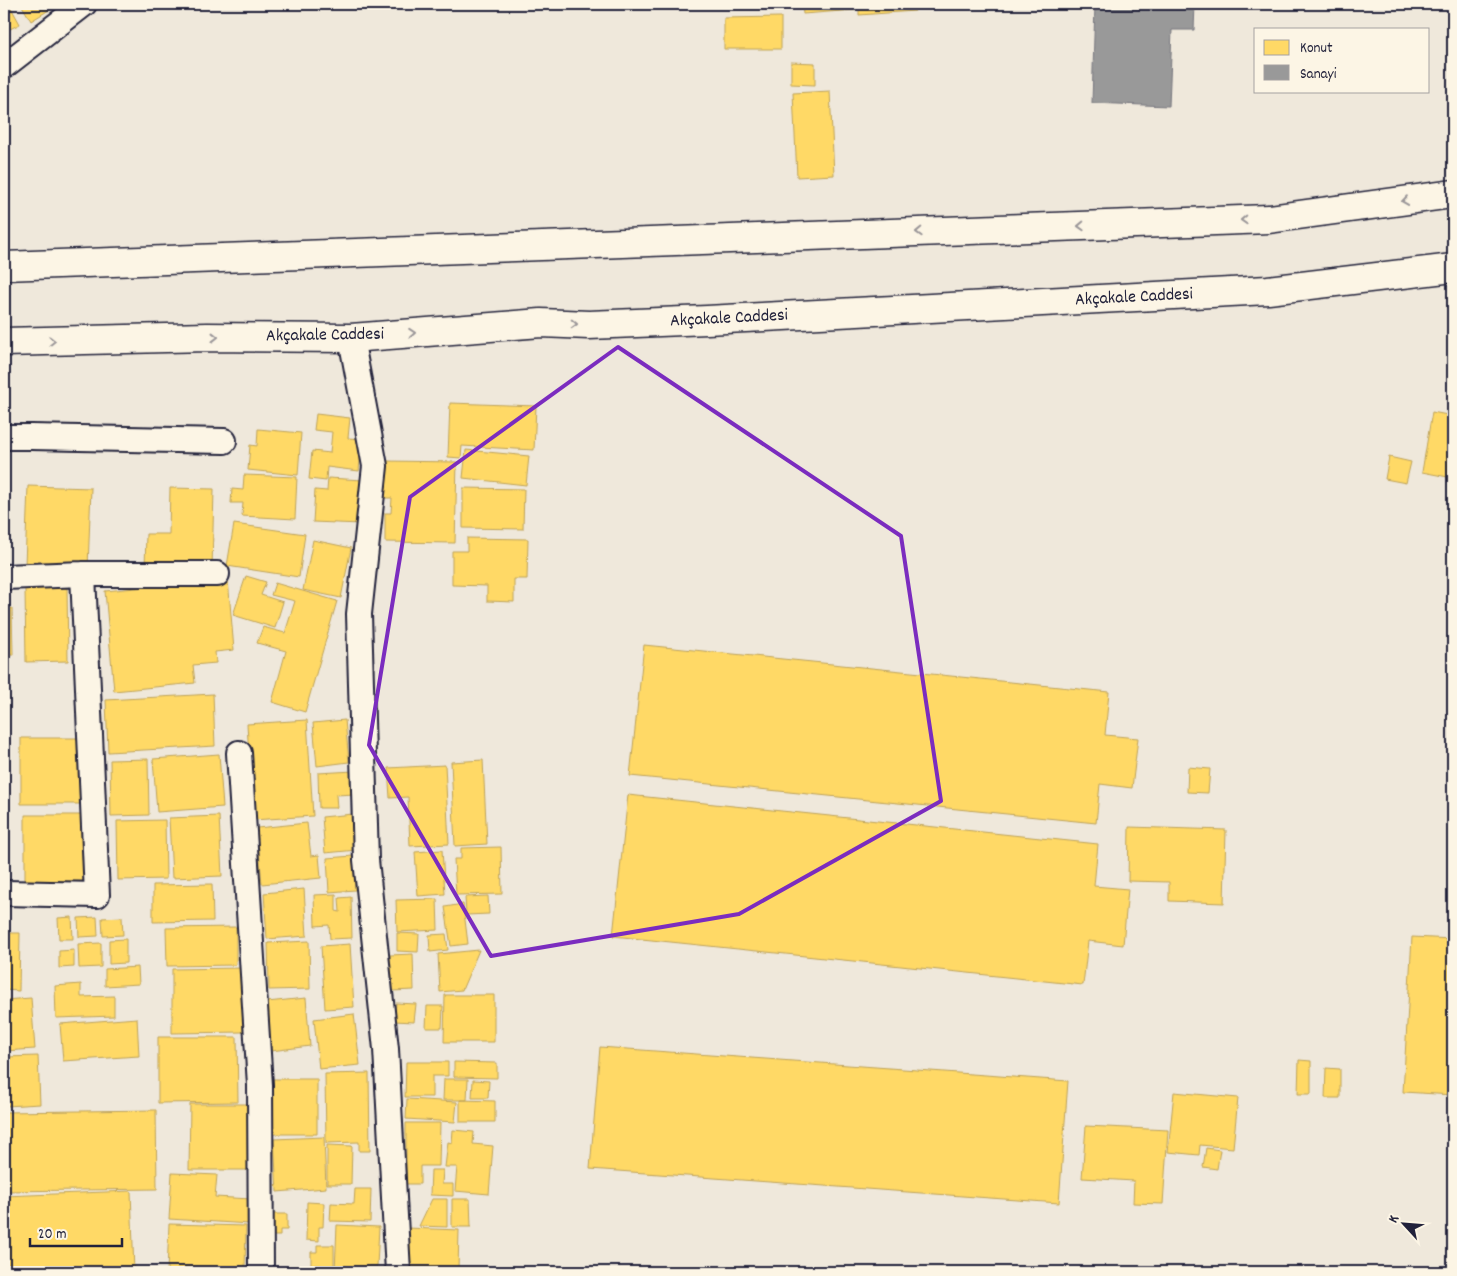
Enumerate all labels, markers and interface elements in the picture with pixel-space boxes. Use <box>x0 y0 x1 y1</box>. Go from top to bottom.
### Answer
legend <box>1254 28 1430 92</box>
text: Konut <box>1300 38 1333 60</box>
text: Sanayi <box>1300 64 1337 86</box>
one-way arrow <box>1401 195 1409 205</box>
one-way arrow <box>1239 215 1247 225</box>
one-way arrow <box>1077 221 1085 231</box>
one-way arrow <box>915 227 922 237</box>
street label: Akçakale Caddesi <box>1074 282 1194 314</box>
street label: Akçakale Caddesi <box>669 303 789 335</box>
one-way arrow <box>571 319 579 329</box>
street label: Akçakale Caddesi <box>266 322 384 350</box>
one-way arrow <box>409 328 417 339</box>
one-way arrow <box>212 332 219 342</box>
one-way arrow <box>49 335 57 346</box>
north arrow <box>1380 1198 1430 1248</box>
text: K <box>1384 1211 1405 1226</box>
scale bar <box>30 1216 122 1248</box>
text: 20 m <box>38 1224 66 1246</box>

